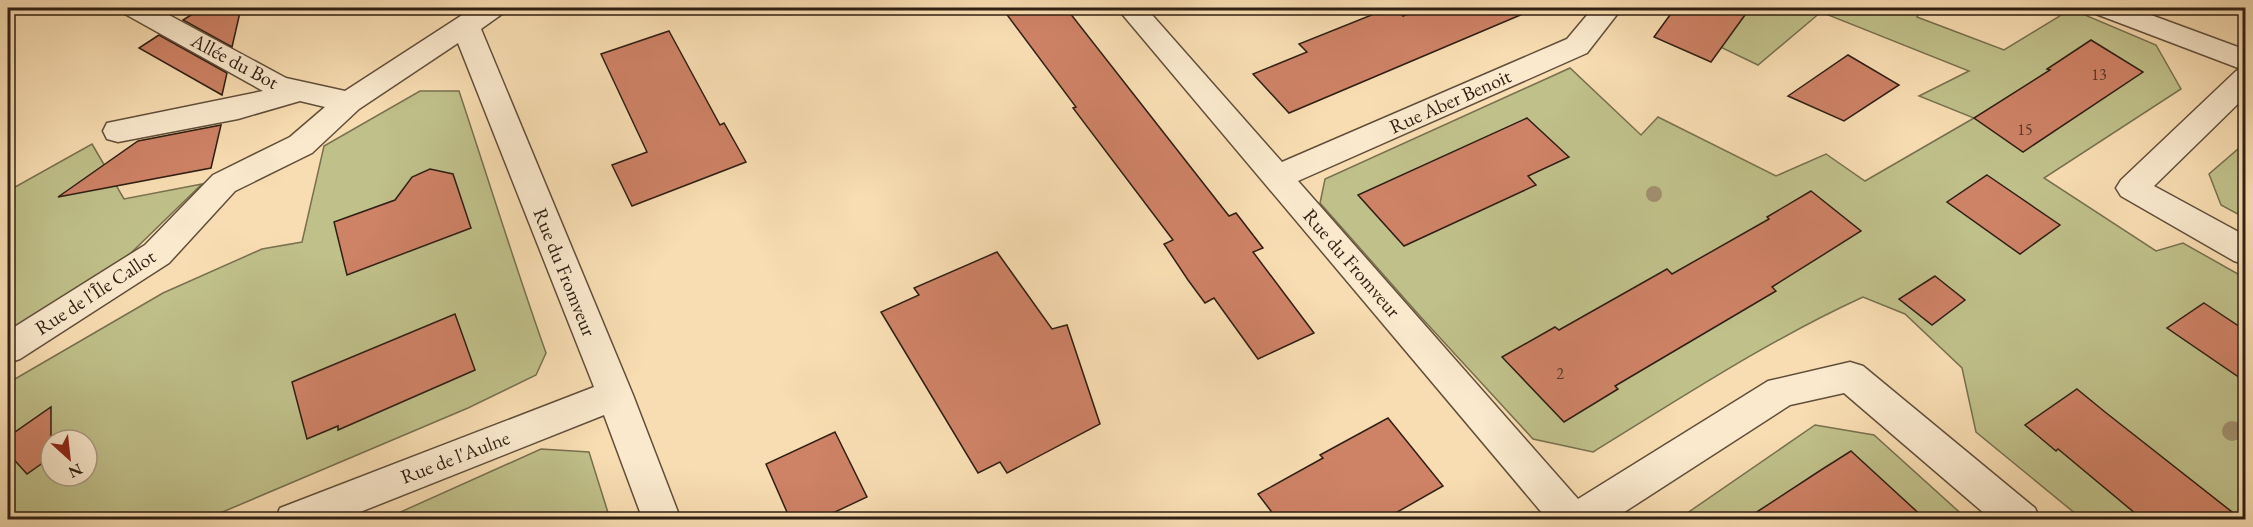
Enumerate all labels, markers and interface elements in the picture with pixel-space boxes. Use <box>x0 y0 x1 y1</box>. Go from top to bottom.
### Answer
street label: Allée du Bot <box>186 27 284 95</box>
street label: Rue Aber Benoit <box>1385 62 1516 139</box>
house number: 13 <box>2091 64 2107 85</box>
house number: 15 <box>2017 119 2033 140</box>
street label: Rue du Fromveur <box>1297 203 1407 323</box>
street label: Rue du Fromveur <box>527 204 603 340</box>
street label: Rue de l'Île Callot <box>30 243 161 341</box>
house number: 2 <box>1556 363 1564 384</box>
street label: Rue de l'Aulne <box>397 424 513 490</box>
north arrow <box>39 428 99 488</box>
text: N <box>65 459 86 483</box>

